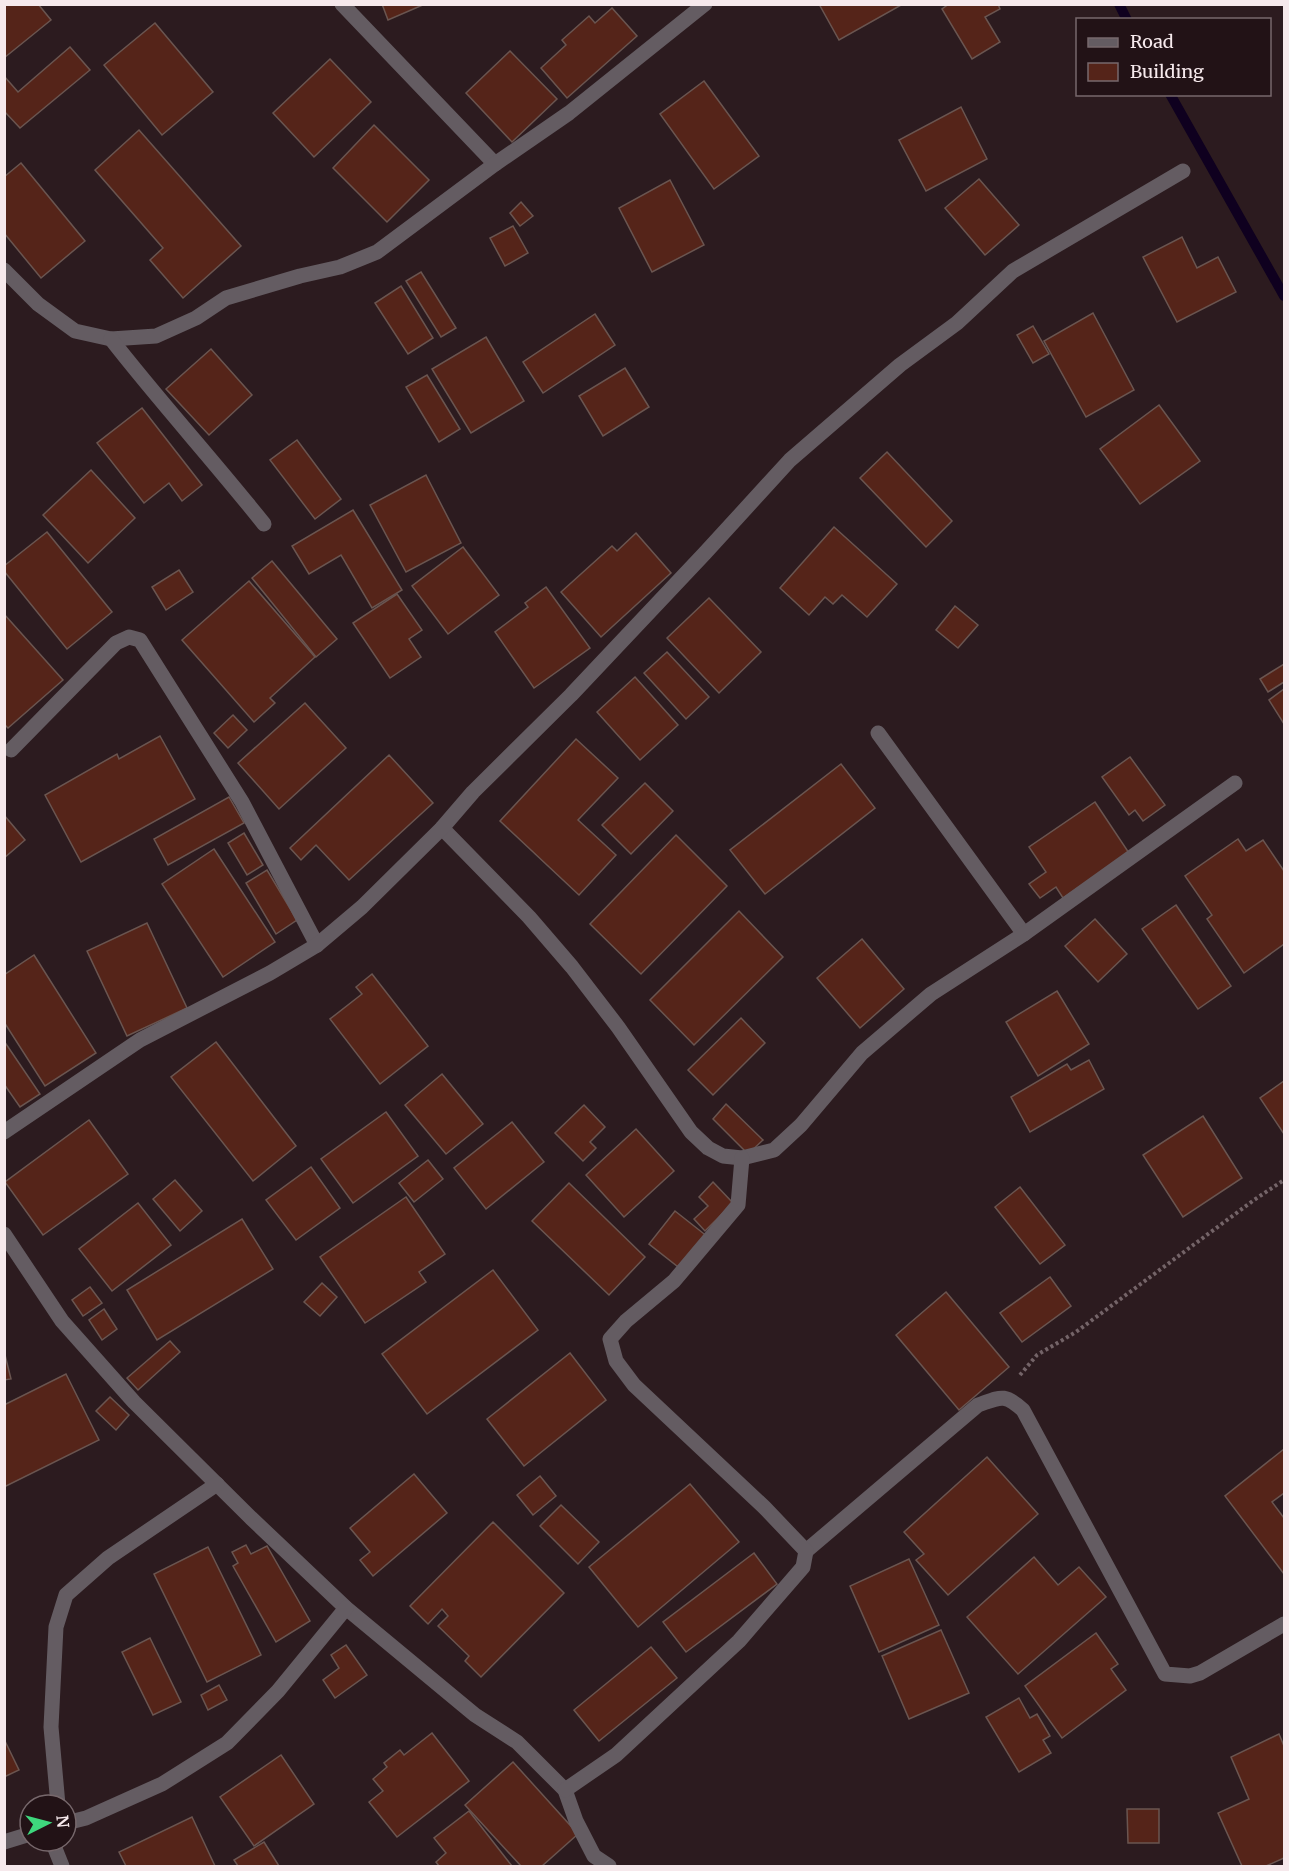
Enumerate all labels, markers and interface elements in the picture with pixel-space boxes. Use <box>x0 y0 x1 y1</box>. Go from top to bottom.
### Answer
legend <box>1076 18 1271 96</box>
text: Road <box>1130 30 1174 53</box>
text: Building <box>1130 60 1204 83</box>
north arrow <box>18 1793 78 1853</box>
text: N <box>52 1814 74 1829</box>

